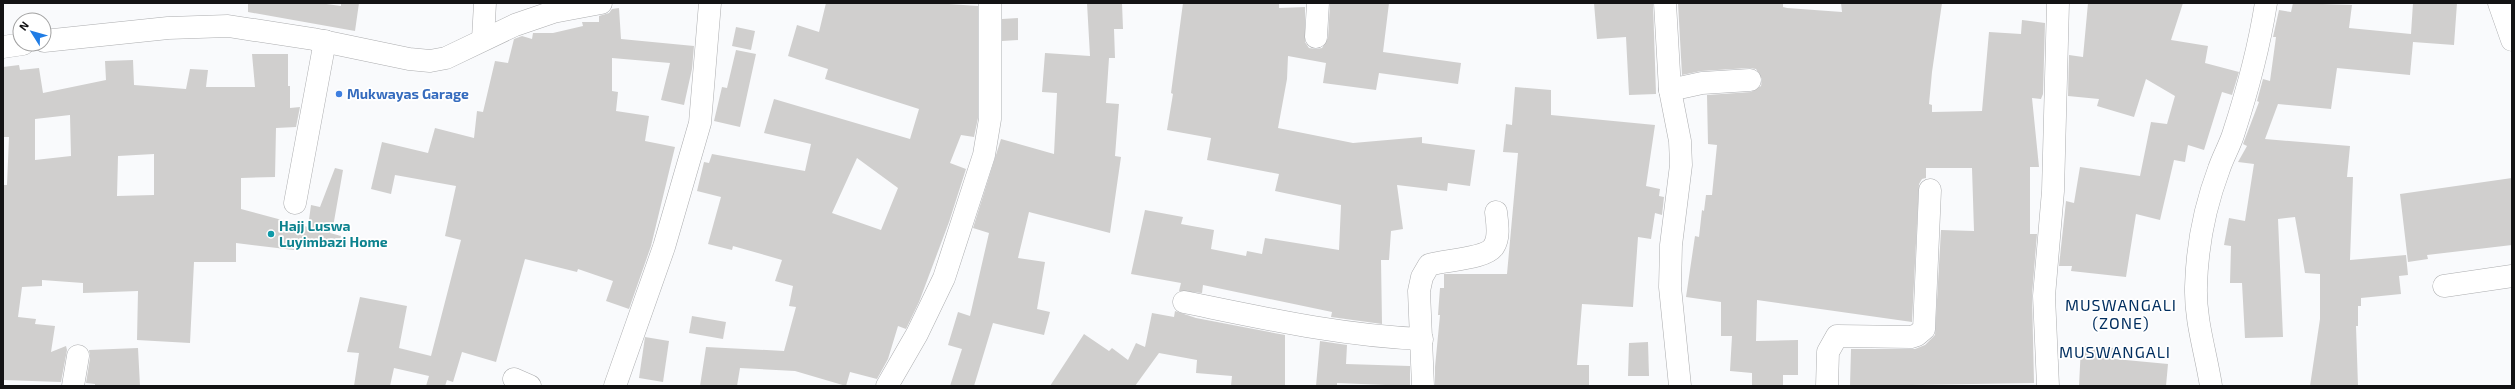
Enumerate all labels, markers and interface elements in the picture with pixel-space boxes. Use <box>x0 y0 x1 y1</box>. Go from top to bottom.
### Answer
north arrow <box>12 12 52 52</box>
text: N <box>16 19 31 33</box>
place label: Mukwayas Garage <box>347 85 469 102</box>
marker: Mukwayas Garage <box>334 89 344 99</box>
place label: Hajj Luswa Luyimbazi Home <box>279 217 388 250</box>
marker: Hajj Luswa Luyimbazi Home <box>266 229 276 239</box>
district label: MUSWANGALI (ZONE) <box>2065 295 2177 332</box>
district label: MUSWANGALI <box>2059 342 2171 361</box>

